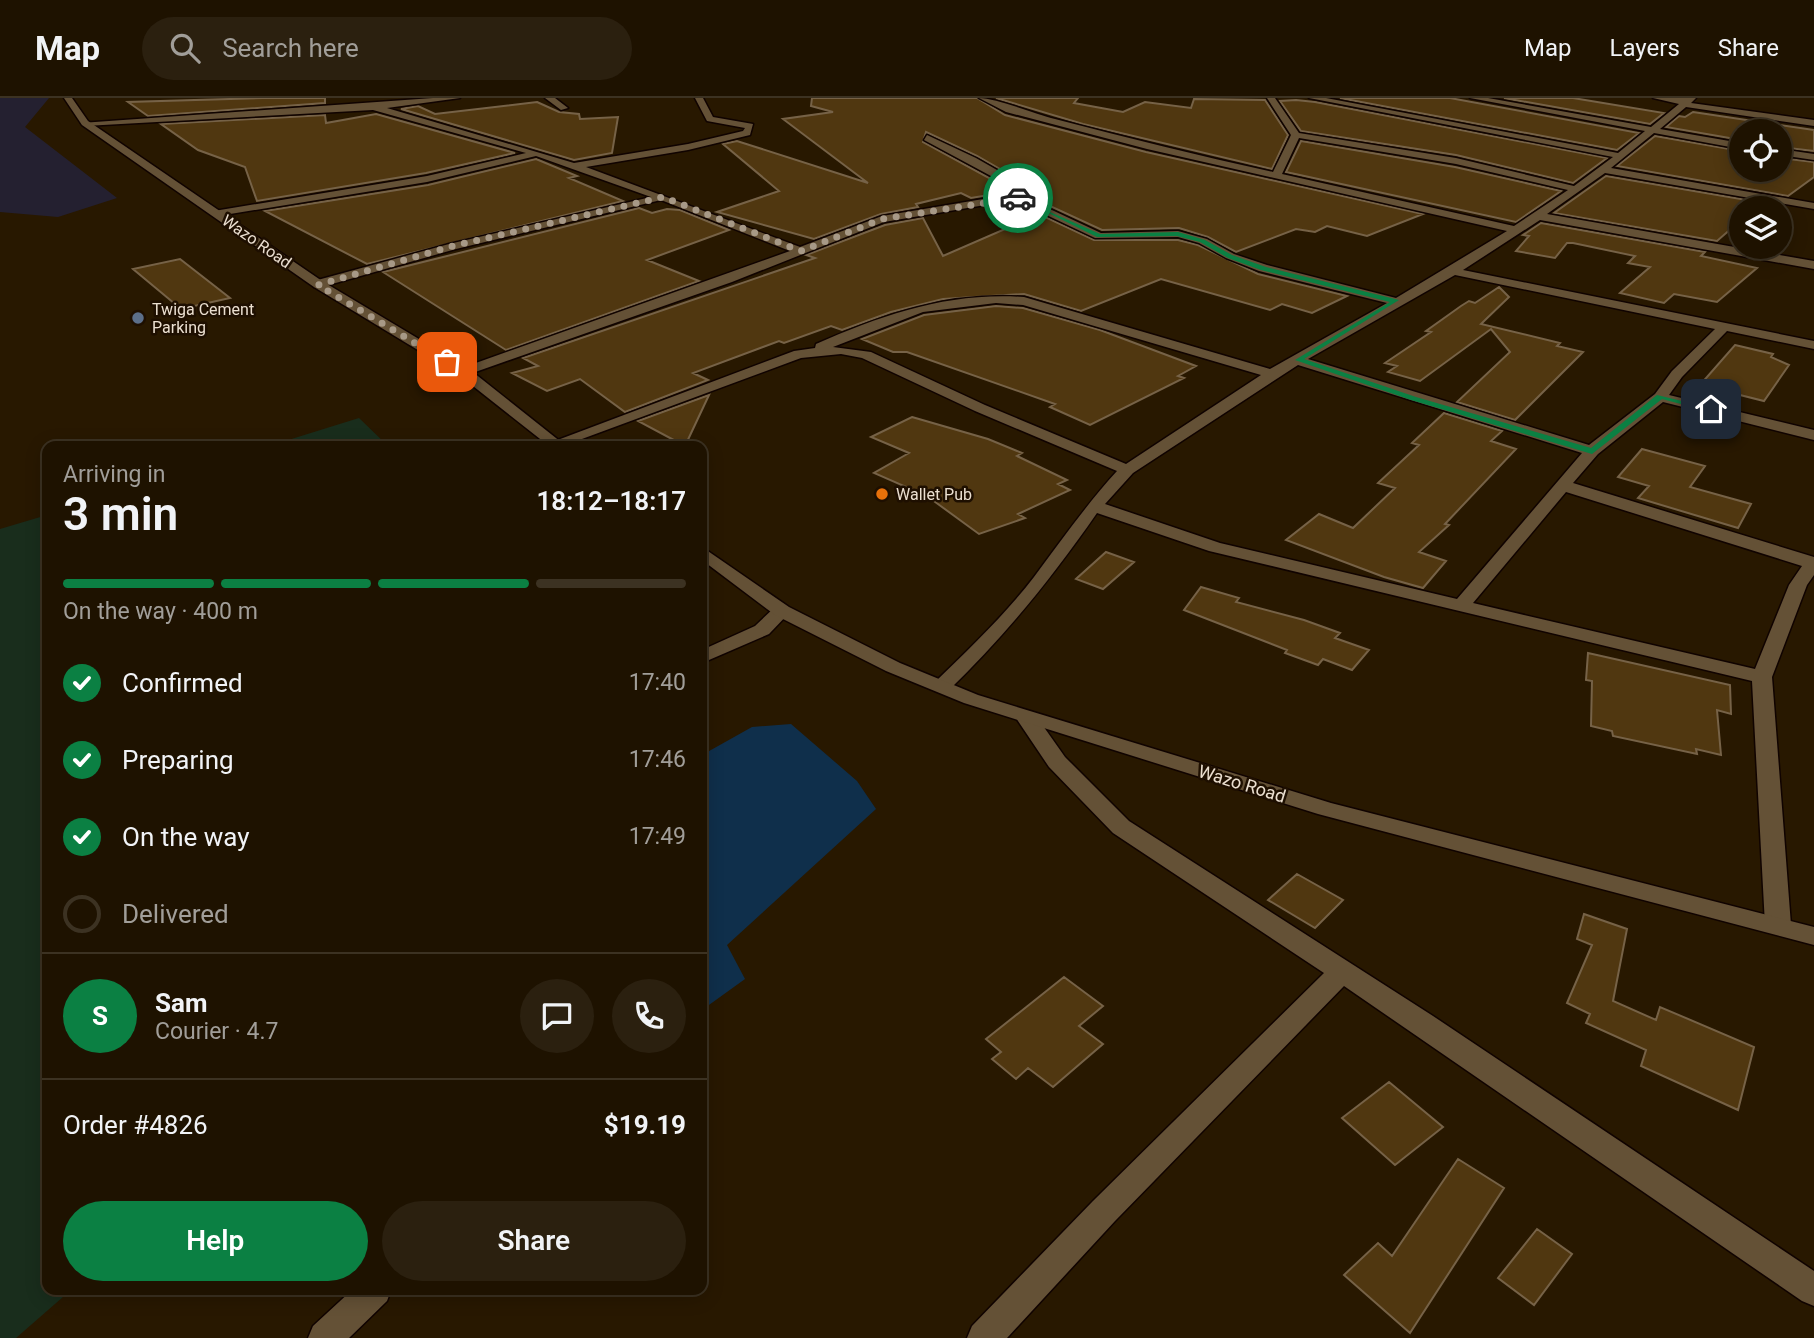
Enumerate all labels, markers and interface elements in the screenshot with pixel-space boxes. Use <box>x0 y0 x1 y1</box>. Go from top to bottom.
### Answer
search box <box>142 17 632 80</box>
text: Map <box>35 29 100 68</box>
icon: search <box>166 29 204 67</box>
text: Search here <box>222 33 359 63</box>
text: Map <box>1524 34 1572 62</box>
text: Layers <box>1610 34 1680 62</box>
text: Share <box>1718 34 1779 62</box>
map controls <box>1729 119 1792 259</box>
button: locate <box>1729 119 1792 182</box>
courier <box>983 163 1053 233</box>
icon: car <box>999 179 1037 217</box>
button: layers <box>1729 196 1792 259</box>
street label: Wazo Road <box>218 211 295 272</box>
place label: Twiga Cement Parking <box>152 300 254 337</box>
marker: Twiga Cement Parking <box>130 310 146 326</box>
pin <box>417 332 477 392</box>
icon: bag <box>428 343 466 381</box>
pin <box>1681 379 1741 439</box>
icon: home <box>1692 390 1730 428</box>
text: Arriving in <box>63 461 166 488</box>
place label: Wallet Pub <box>896 485 972 504</box>
text: 18:12–18:17 <box>536 486 686 516</box>
marker: Wallet Pub <box>874 486 890 502</box>
text: 3 min <box>63 487 178 541</box>
text: On the way · 400 m <box>63 598 258 625</box>
icon: check <box>63 664 101 702</box>
text: Confirmed <box>122 668 243 698</box>
text: 17:40 <box>629 669 686 696</box>
icon: check <box>63 741 101 779</box>
text: Preparing <box>122 745 234 775</box>
text: 17:46 <box>629 746 686 773</box>
street label: Wazo Road <box>1196 760 1288 807</box>
icon: check <box>63 818 101 856</box>
text: On the way <box>122 822 250 852</box>
text: 17:49 <box>629 823 686 850</box>
text: Delivered <box>122 899 229 929</box>
button: chat <box>520 979 594 1053</box>
button: phone <box>612 979 686 1053</box>
text: Sam <box>155 988 207 1018</box>
text: S <box>92 1001 108 1031</box>
text: Courier · 4.7 <box>155 1018 278 1045</box>
text: Order #4826 <box>63 1110 208 1140</box>
text: $19.19 <box>604 1110 686 1140</box>
button: Help <box>63 1201 368 1281</box>
button: Share <box>382 1201 686 1281</box>

